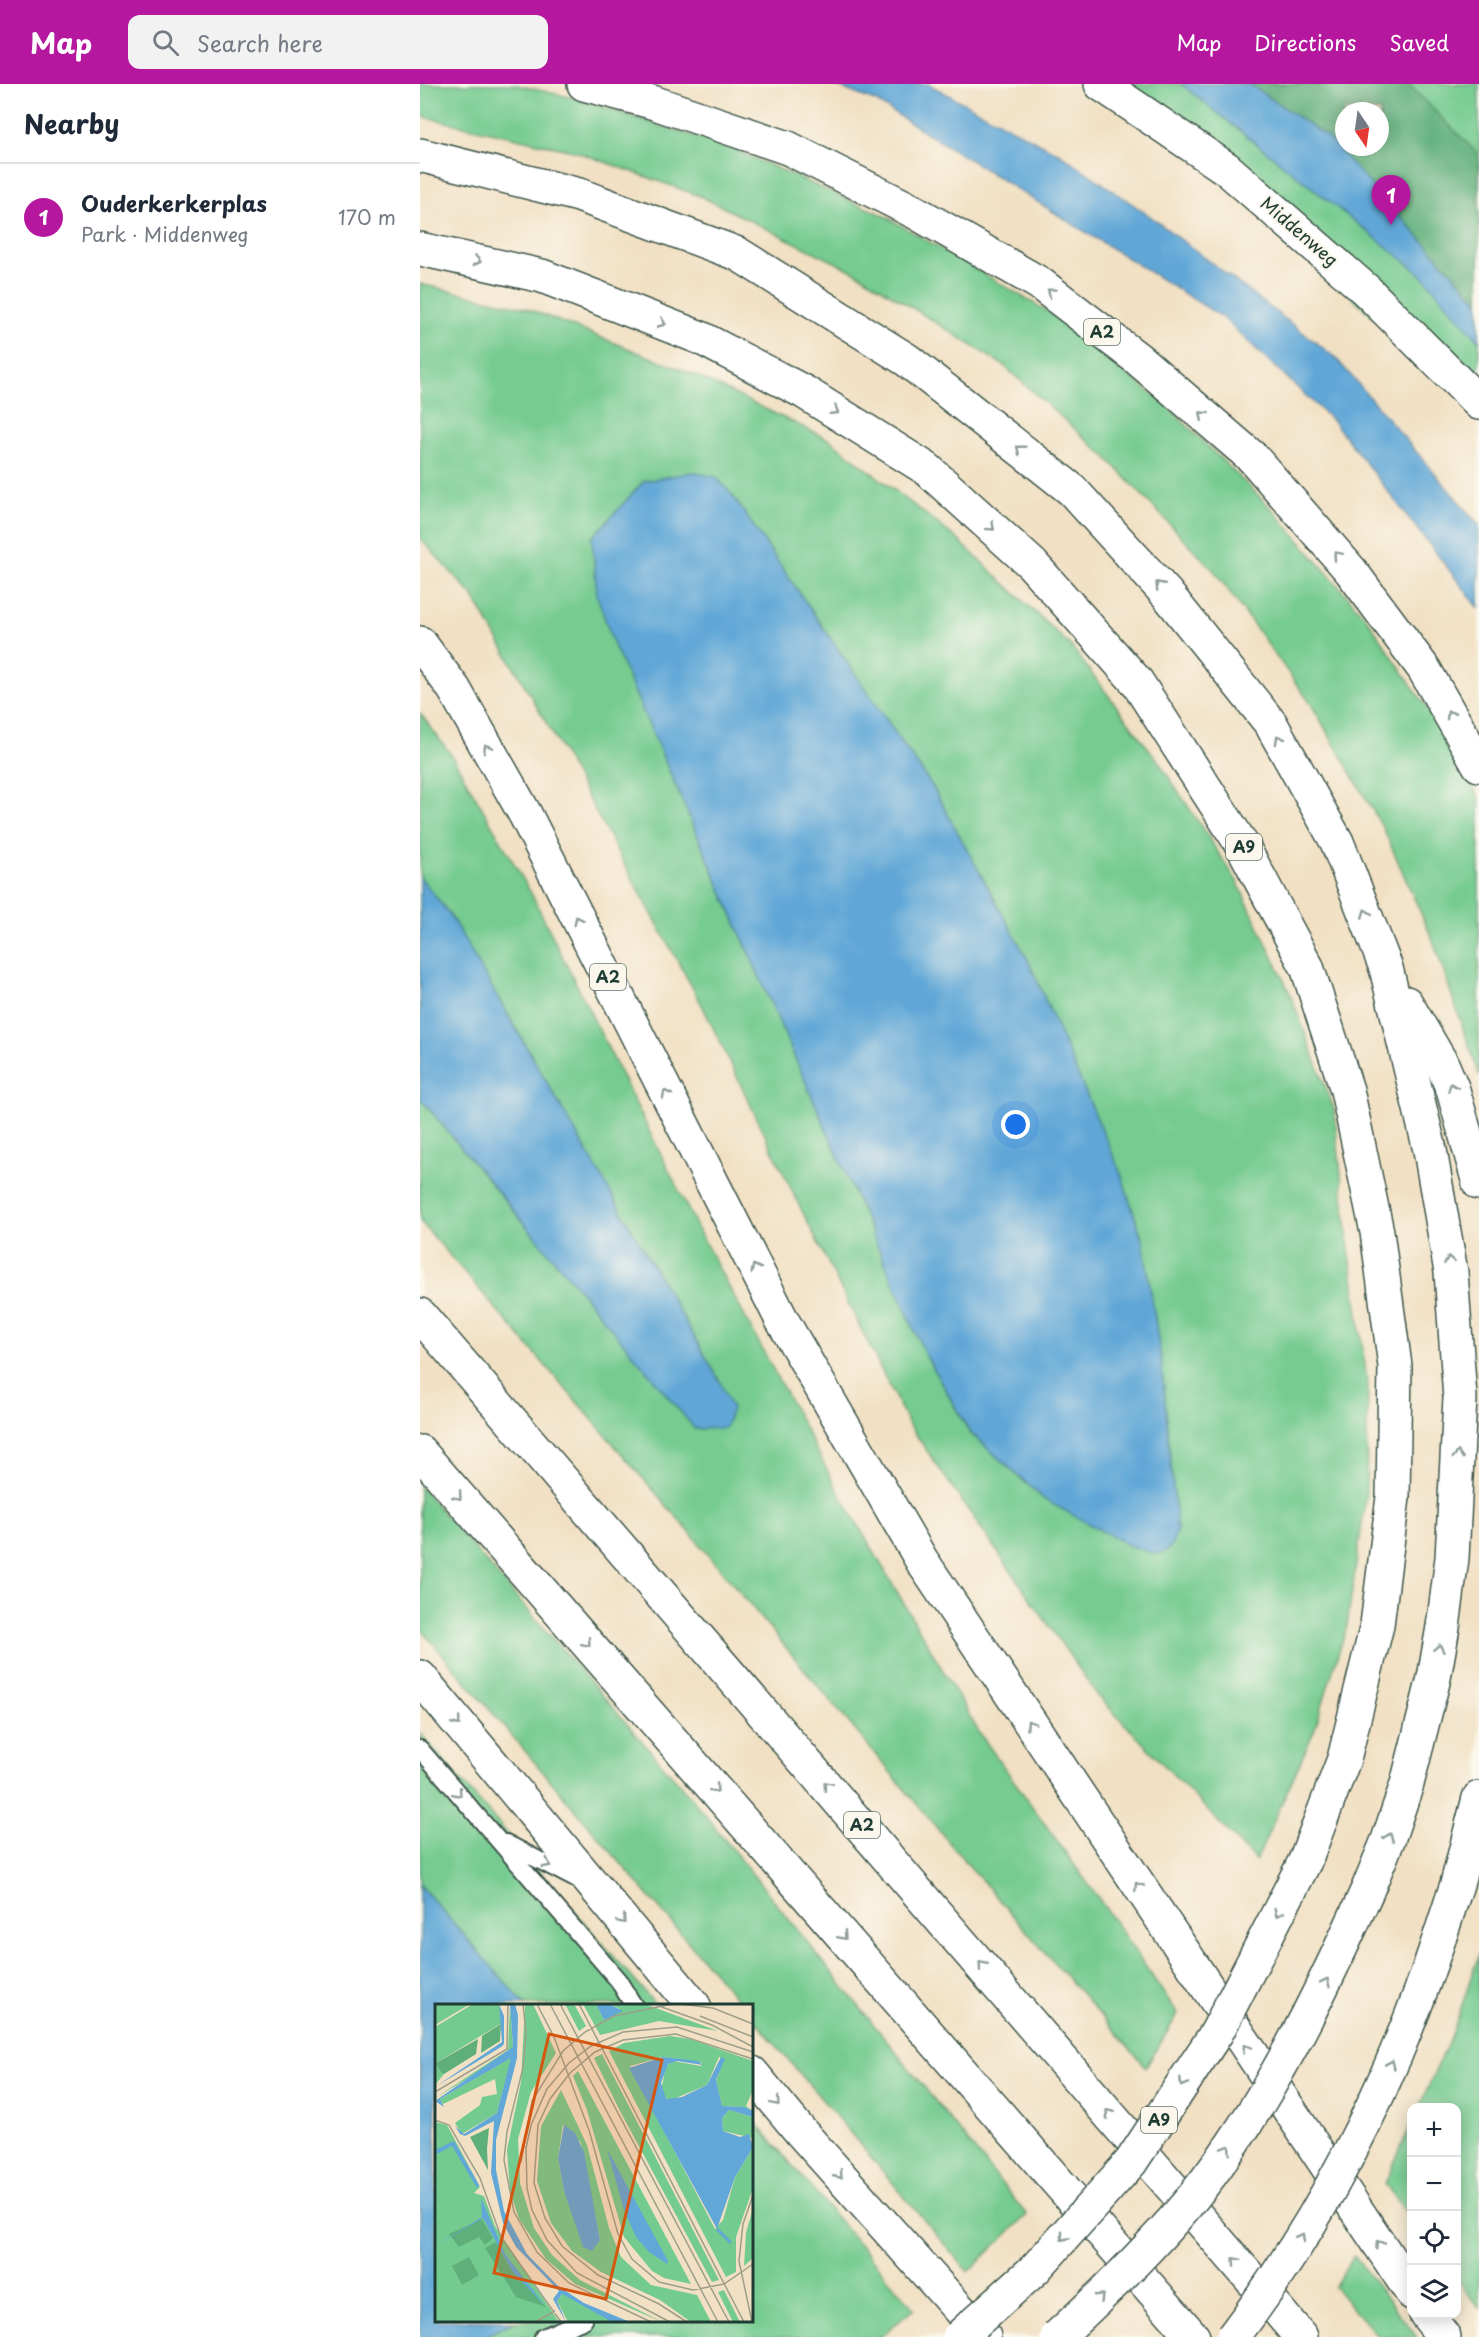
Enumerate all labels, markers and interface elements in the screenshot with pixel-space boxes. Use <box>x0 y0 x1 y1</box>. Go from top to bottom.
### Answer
search box <box>128 15 548 69</box>
text: Map <box>30 21 92 64</box>
icon: search <box>149 26 182 59</box>
text: Search here <box>197 26 323 59</box>
text: Map <box>1176 26 1221 58</box>
text: Directions <box>1254 26 1356 58</box>
text: Saved <box>1389 26 1449 58</box>
north arrow <box>1335 102 1389 156</box>
text: Nearby <box>24 104 119 143</box>
pin: 1 <box>1372 176 1410 225</box>
text: Ouderkerkerplas <box>81 186 267 219</box>
street label: Middenweg <box>1255 189 1345 272</box>
text: 1 <box>39 202 48 232</box>
text: 170 m <box>338 202 396 232</box>
text: Park · Middenweg <box>81 219 249 249</box>
one-way arrow <box>472 254 482 267</box>
one-way arrow <box>1047 289 1058 300</box>
one-way arrow <box>655 316 666 328</box>
road number: A2 <box>1084 319 1120 345</box>
one-way arrow <box>828 404 839 415</box>
one-way arrow <box>1199 411 1210 422</box>
one-way arrow <box>1016 446 1027 457</box>
one-way arrow <box>984 520 995 531</box>
one-way arrow <box>1334 551 1345 562</box>
one-way arrow <box>1155 582 1166 592</box>
one-way arrow <box>1446 710 1457 720</box>
one-way arrow <box>1275 735 1286 745</box>
one-way arrow <box>483 743 495 754</box>
road number: A9 <box>1226 834 1262 860</box>
one-way arrow <box>1360 908 1373 919</box>
one-way arrow <box>574 915 586 926</box>
road number: A2 <box>590 964 626 990</box>
one-way arrow <box>1447 1082 1459 1093</box>
one-way arrow <box>662 1089 674 1100</box>
your location <box>1001 1110 1030 1139</box>
one-way arrow <box>1443 1255 1456 1265</box>
one-way arrow <box>751 1263 762 1274</box>
one-way arrow <box>1452 1450 1464 1459</box>
one-way arrow <box>451 1489 462 1500</box>
one-way arrow <box>580 1636 591 1646</box>
one-way arrow <box>1432 1644 1445 1654</box>
one-way arrow <box>450 1715 461 1726</box>
one-way arrow <box>1026 1719 1037 1730</box>
one-way arrow <box>823 1781 834 1792</box>
one-way arrow <box>708 1783 719 1793</box>
one-way arrow <box>451 1786 462 1797</box>
road number: A2 <box>844 1812 880 1838</box>
one-way arrow <box>1381 1832 1394 1843</box>
one-way arrow <box>541 1857 551 1868</box>
one-way arrow <box>1134 1882 1145 1893</box>
one-way arrow <box>1274 1907 1285 1918</box>
one-way arrow <box>615 1913 626 1924</box>
one-way arrow <box>836 1929 847 1940</box>
one-way arrow <box>978 1961 989 1972</box>
one-way arrow <box>1318 1977 1330 1988</box>
inset map <box>435 2004 753 2322</box>
one-way arrow <box>1242 2044 1253 2055</box>
one-way arrow <box>1384 2059 1396 2070</box>
one-way arrow <box>1179 2077 1190 2088</box>
one-way arrow <box>769 2095 780 2106</box>
map controls <box>1407 2103 1461 2319</box>
button: + <box>1407 2103 1461 2157</box>
road number: A9 <box>1141 2107 1177 2133</box>
one-way arrow <box>1105 2109 1116 2120</box>
one-way arrow <box>1220 2145 1231 2156</box>
button: − <box>1407 2157 1461 2211</box>
one-way arrow <box>832 2168 843 2179</box>
button: locate <box>1407 2211 1461 2265</box>
one-way arrow <box>1060 2230 1071 2241</box>
one-way arrow <box>1294 2233 1306 2243</box>
one-way arrow <box>1375 2240 1386 2251</box>
one-way arrow <box>1232 2257 1243 2268</box>
button: layers <box>1407 2265 1461 2319</box>
one-way arrow <box>1093 2293 1103 2304</box>

